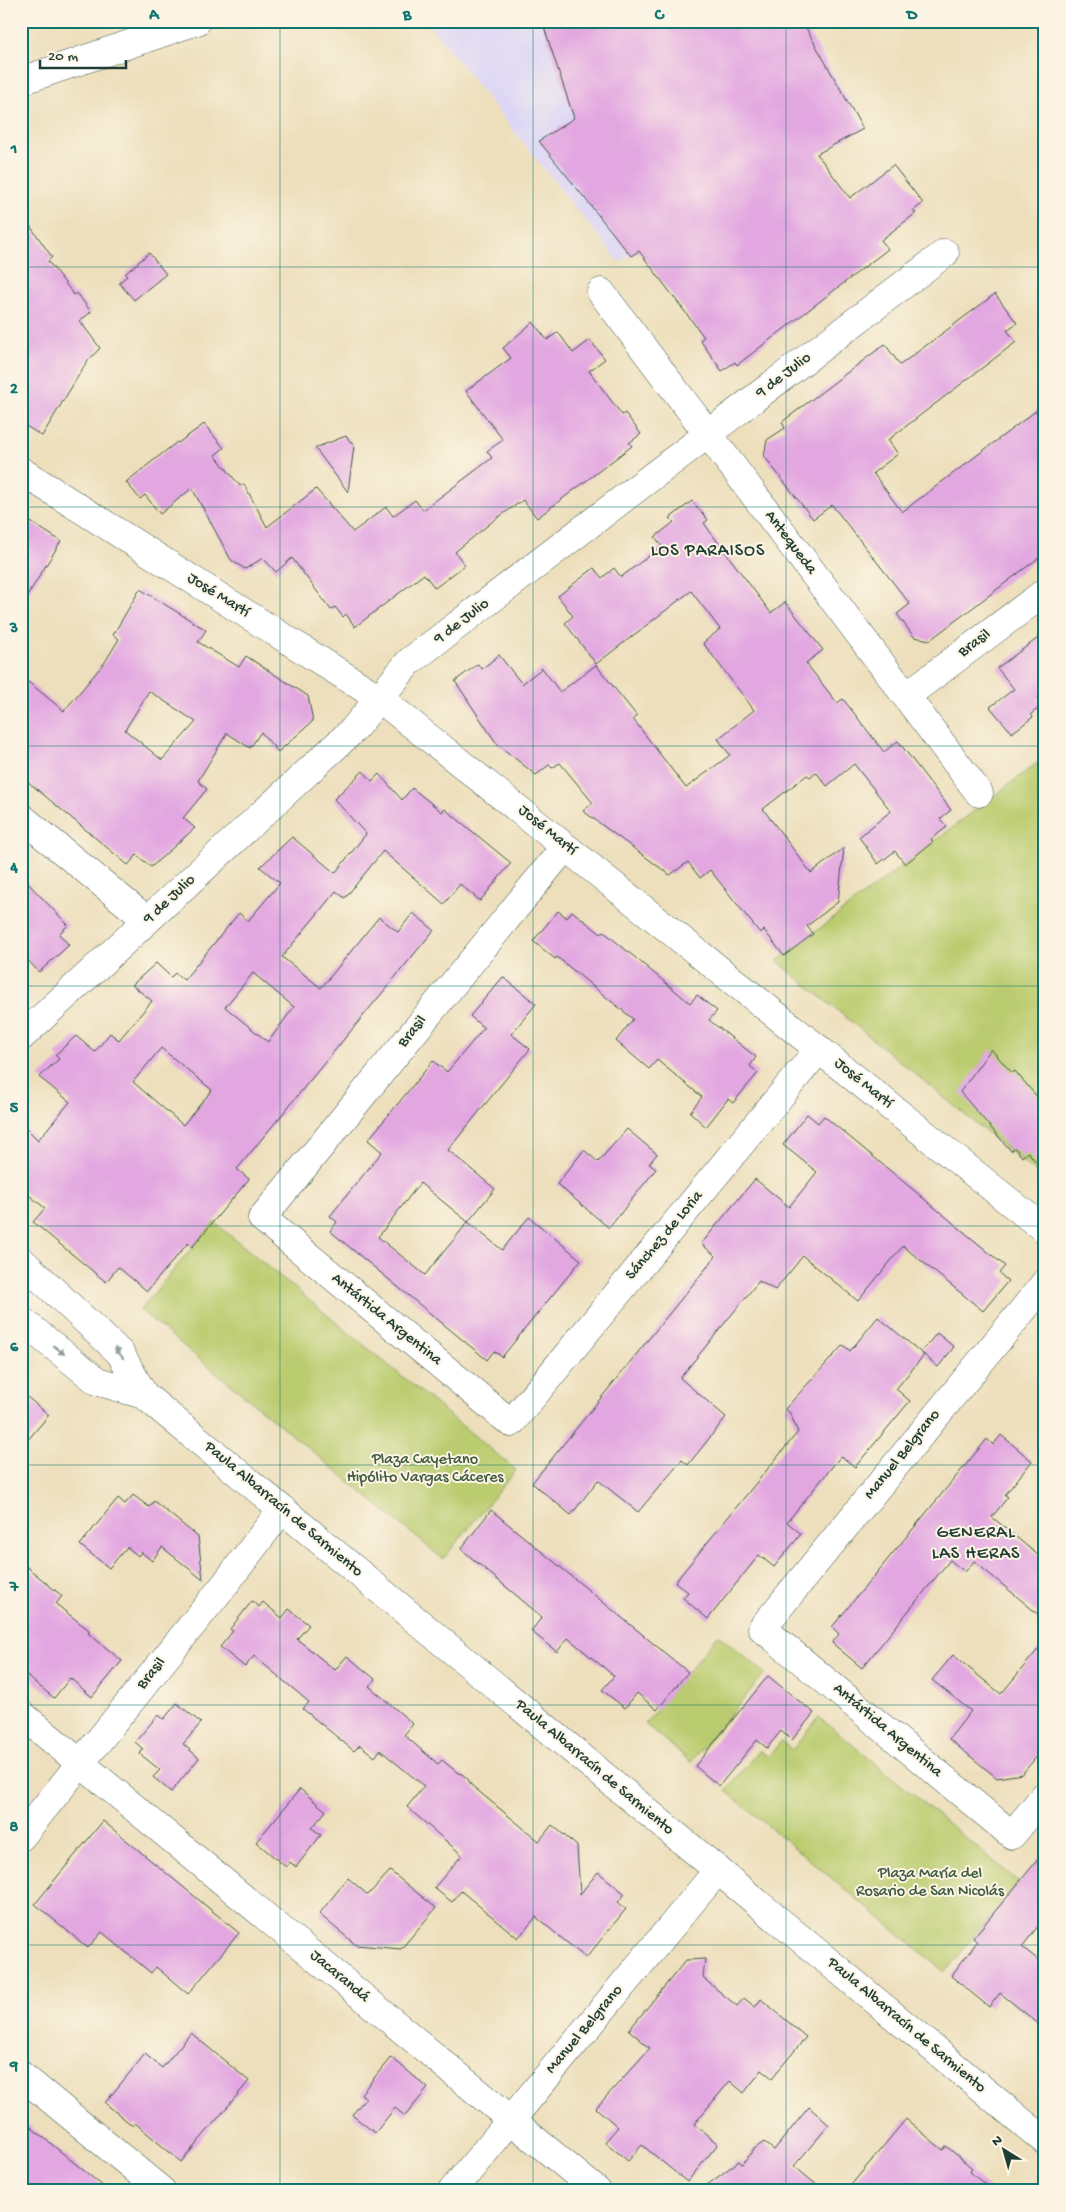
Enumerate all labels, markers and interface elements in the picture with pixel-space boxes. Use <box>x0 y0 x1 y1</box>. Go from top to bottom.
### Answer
text: A <box>148 7 160 26</box>
text: B <box>402 7 412 26</box>
text: C <box>654 7 665 26</box>
text: D <box>905 7 918 26</box>
scale bar <box>40 38 126 70</box>
text: 20 m <box>48 48 78 66</box>
text: 1 <box>10 141 17 160</box>
street label: 9 de Julio <box>752 349 815 404</box>
text: 2 <box>10 381 18 400</box>
street label: Antequeda <box>760 507 821 580</box>
district label: LOS PARAISOS <box>651 541 765 562</box>
street label: José Martí <box>183 569 253 623</box>
street label: 9 de Julio <box>430 595 493 650</box>
text: 3 <box>9 620 18 639</box>
street label: Brasil <box>954 626 995 663</box>
street label: José Martí <box>514 801 581 861</box>
text: 4 <box>9 860 18 879</box>
street label: 9 de Julio <box>139 871 200 930</box>
street label: Brasil <box>394 1012 432 1053</box>
street label: José Martí <box>830 1054 897 1114</box>
text: 5 <box>10 1100 19 1119</box>
street label: Sánchez de Loria <box>622 1187 709 1284</box>
street label: Antártida Argentina <box>327 1270 446 1371</box>
text: 6 <box>10 1339 19 1358</box>
one-way arrow <box>52 1345 65 1356</box>
one-way arrow <box>114 1347 125 1360</box>
street label: Manuel Belgrano <box>861 1406 945 1504</box>
street label: Paula Albarracín de Sarmiento <box>199 1437 366 1582</box>
park label: Plaza Cayetano Hipólito Vargas Cáceres <box>347 1451 504 1488</box>
district label: GENERAL LAS HERAS <box>932 1523 1020 1565</box>
text: 7 <box>9 1579 19 1598</box>
street label: Brasil <box>133 1654 171 1695</box>
street label: Antártida Argentina <box>829 1680 946 1783</box>
street label: Paula Albarracín de Sarmiento <box>510 1695 677 1840</box>
text: 8 <box>10 1819 19 1838</box>
park label: Plaza María del Rosario de San Nicolás <box>856 1865 1005 1902</box>
street label: Jacarandá <box>305 1947 374 2008</box>
street label: Paula Albarracín de Sarmiento <box>822 1953 989 2098</box>
street label: Manuel Belgrano <box>542 1982 628 2078</box>
text: 9 <box>9 2058 18 2077</box>
north arrow <box>978 2124 1028 2174</box>
text: N <box>989 2132 1006 2151</box>

